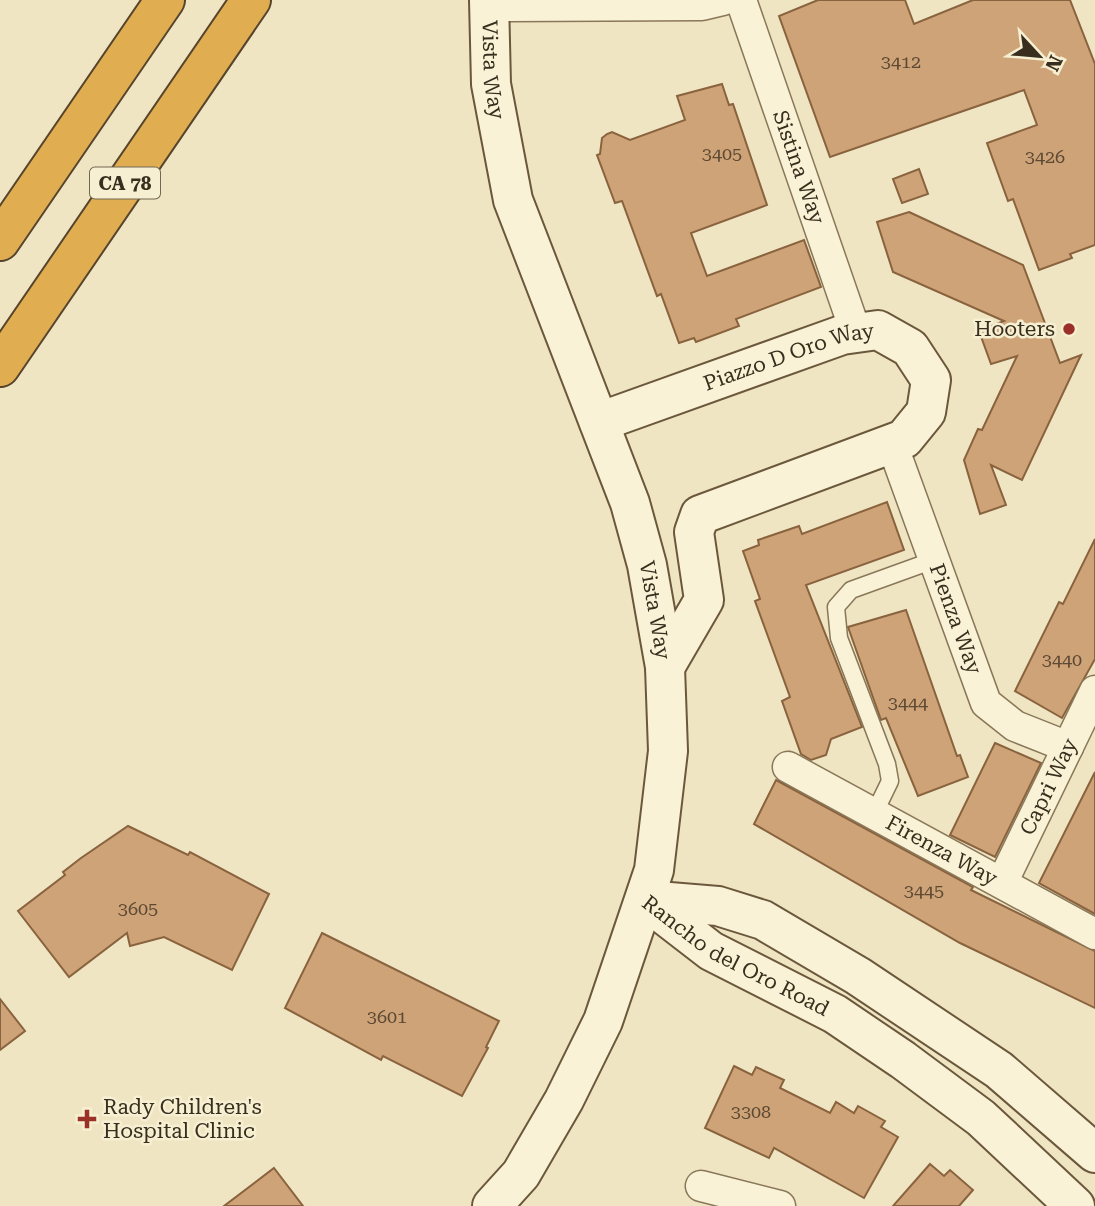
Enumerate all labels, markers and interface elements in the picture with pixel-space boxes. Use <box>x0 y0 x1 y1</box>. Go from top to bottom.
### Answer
street label: Vista Way <box>477 20 510 122</box>
north arrow <box>1004 21 1074 91</box>
house number: 3412 <box>881 51 921 72</box>
text: N <box>1040 52 1067 75</box>
street label: Sistina Way <box>768 107 830 228</box>
house number: 3405 <box>702 143 742 164</box>
house number: 3426 <box>1025 146 1065 167</box>
road number: CA 78 <box>90 168 160 198</box>
place label: Hooters <box>974 317 1055 341</box>
street label: Piazzo D Oro Way <box>700 319 876 396</box>
marker: Hooters <box>1061 321 1077 337</box>
street label: Vista Way <box>634 559 676 662</box>
street label: Pienza Way <box>924 560 987 678</box>
house number: 3440 <box>1042 649 1082 670</box>
house number: 3444 <box>888 692 928 713</box>
street label: Capri Way <box>1015 734 1082 839</box>
street label: Firenza Way <box>882 811 1002 891</box>
house number: 3445 <box>904 880 944 901</box>
street label: Rancho del Oro Road <box>637 890 834 1021</box>
house number: 3605 <box>118 898 158 919</box>
house number: 3601 <box>367 1006 407 1027</box>
place label: Rady Children's Hospital Clinic <box>103 1095 262 1143</box>
house number: 3308 <box>731 1101 771 1122</box>
marker: Rady Children's Hospital Clinic <box>77 1109 97 1129</box>

